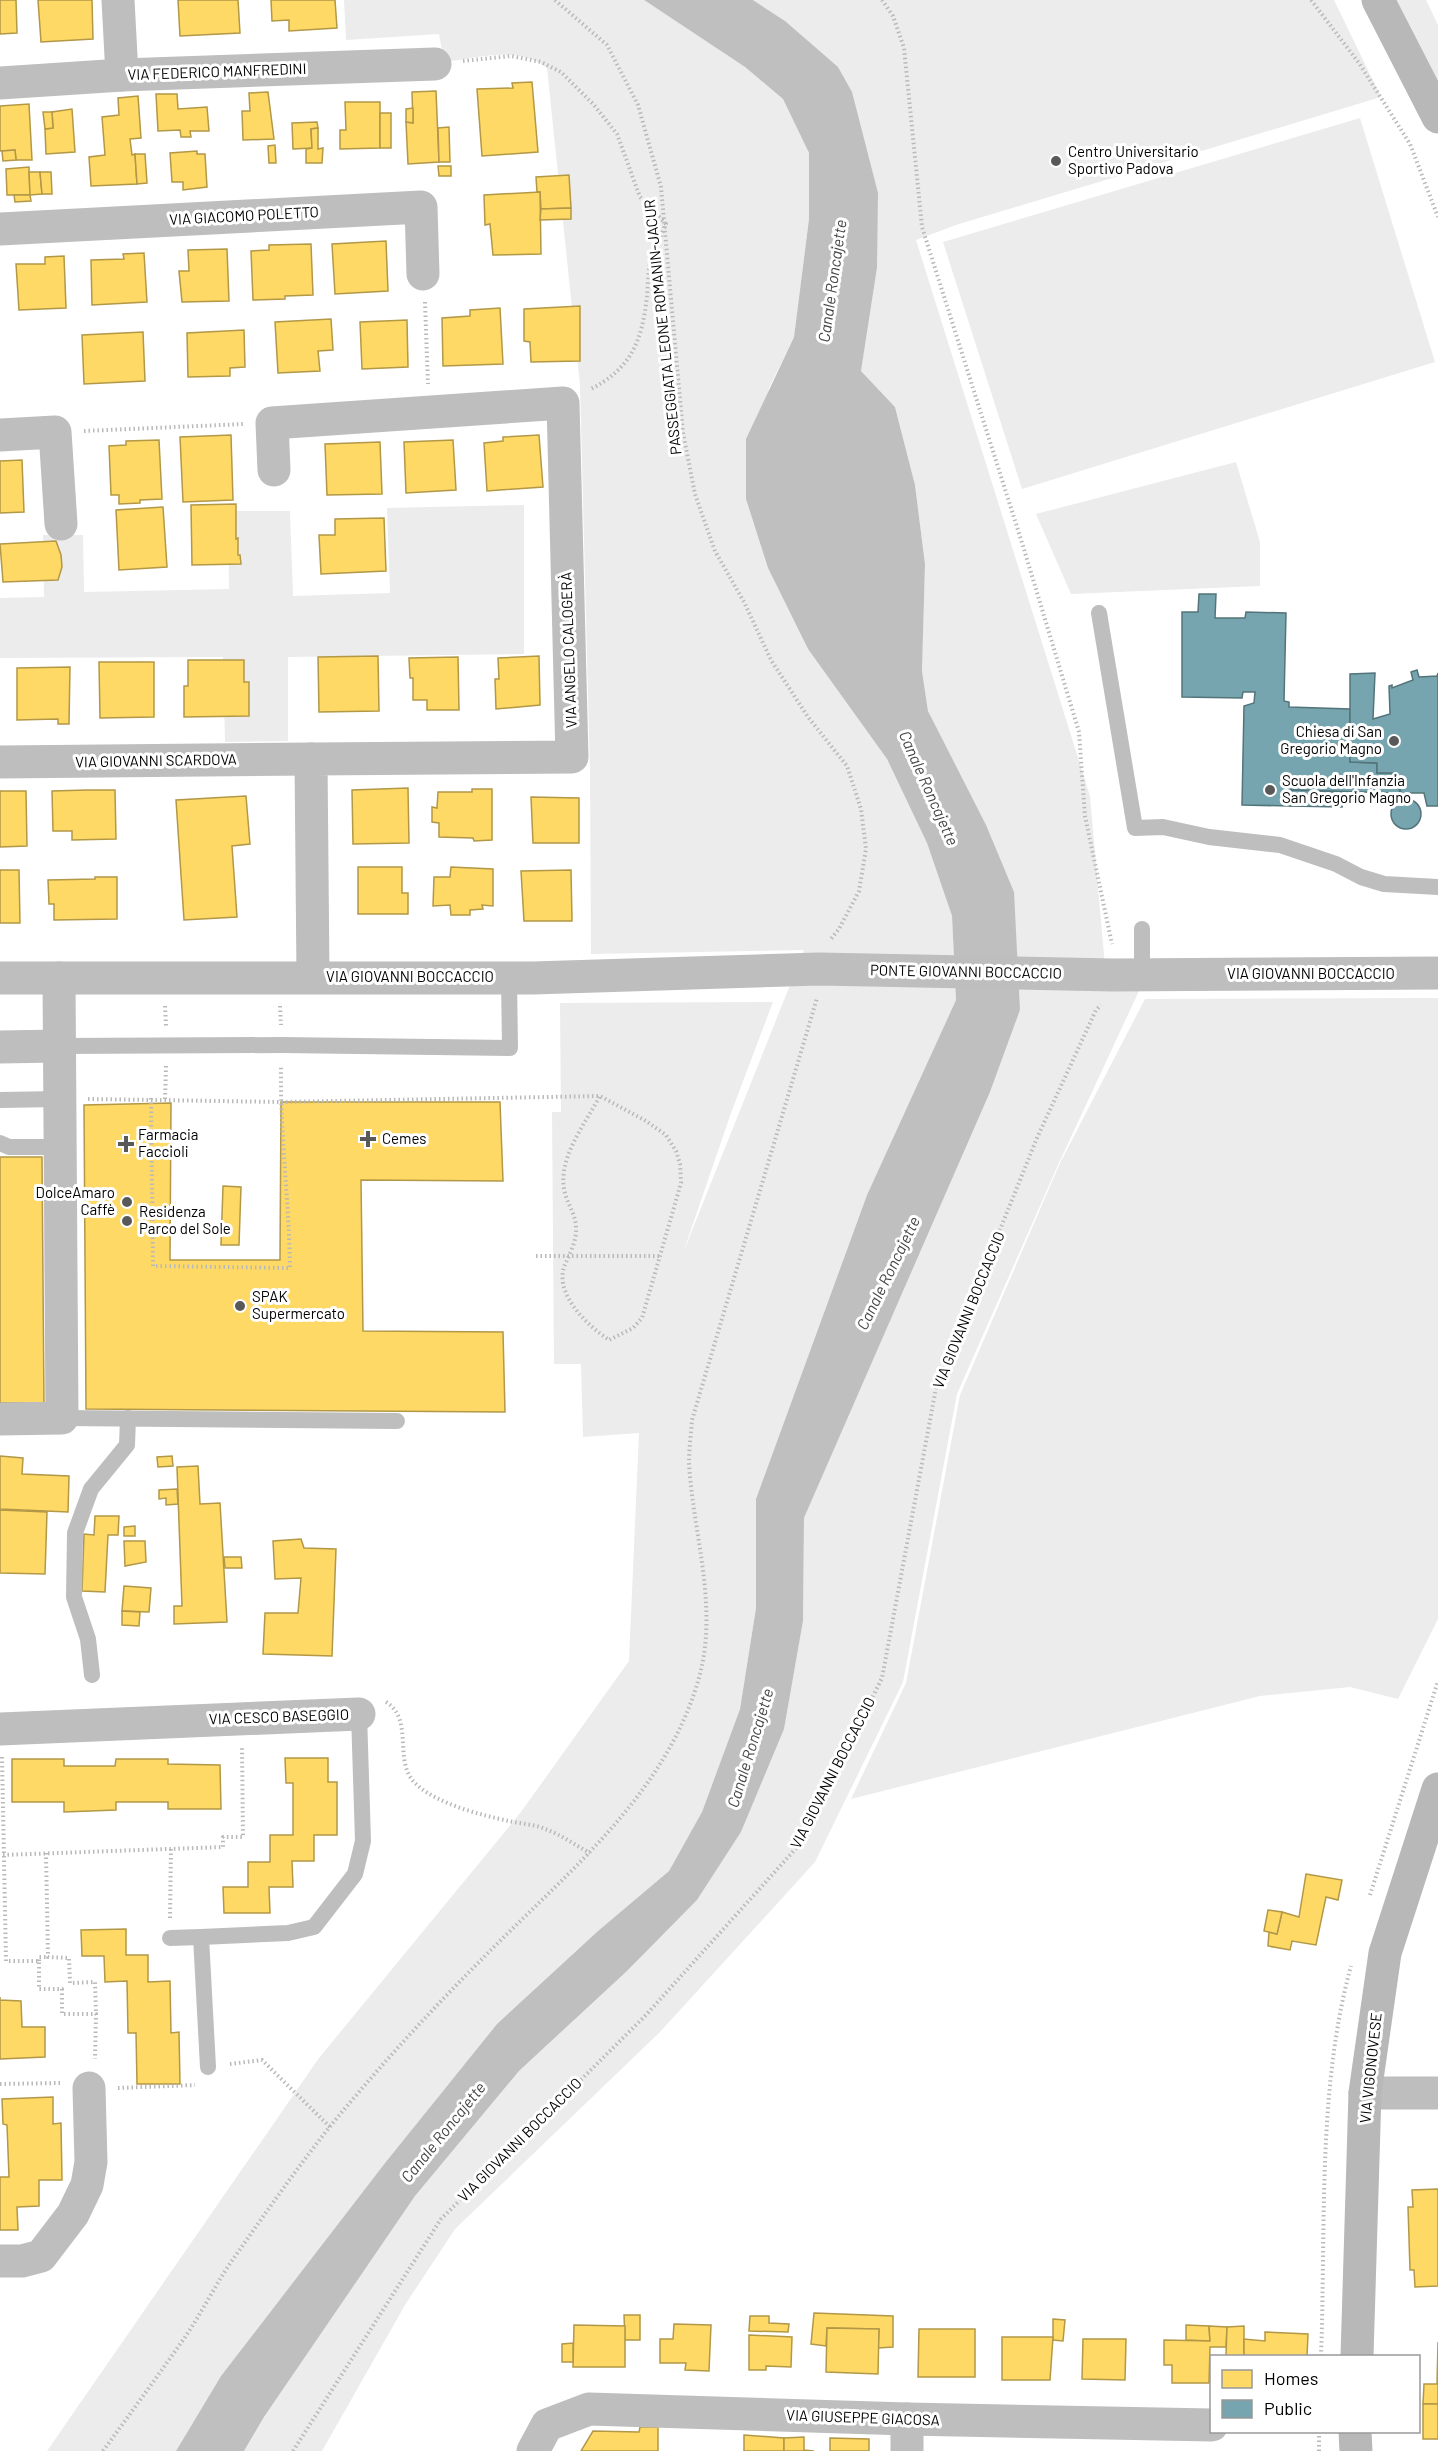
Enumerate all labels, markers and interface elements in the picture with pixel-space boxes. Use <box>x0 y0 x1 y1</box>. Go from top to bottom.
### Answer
street label: VIA FEDERICO MANFREDINI <box>127 59 307 83</box>
place label: Centro Universitario Sportivo Padova <box>1068 142 1199 177</box>
marker: Centro Universitario Sportivo Padova <box>1049 154 1063 168</box>
street label: PASSEGGIATA LEONE ROMANIN-JACUR <box>640 199 684 456</box>
street label: VIA GIACOMO POLETTO <box>169 202 319 228</box>
water label: Canale Roncajette <box>814 218 850 343</box>
street label: VIA ANGELO CALOGERÀ <box>556 572 580 728</box>
place label: Chiesa di San Gregorio Magno <box>1280 722 1382 757</box>
water label: Canale Roncajette <box>896 728 963 848</box>
marker: Chiesa di San Gregorio Magno <box>1387 734 1401 748</box>
street label: VIA GIOVANNI SCARDOVA <box>75 750 237 770</box>
place label: Scuola dell'Infanzia San Gregorio Magno <box>1282 771 1411 806</box>
marker: Scuola dell'Infanzia San Gregorio Magno <box>1263 783 1277 797</box>
street label: PONTE GIOVANNI BOCCACCIO <box>870 960 1062 982</box>
street label: VIA GIOVANNI BOCCACCIO <box>1227 964 1395 982</box>
street label: VIA GIOVANNI BOCCACCIO <box>326 967 494 985</box>
place label: Farmacia Faccioli <box>138 1125 199 1160</box>
place label: Cemes <box>382 1129 426 1147</box>
marker: Cemes <box>359 1130 377 1148</box>
marker: Farmacia Faccioli <box>119 1137 133 1151</box>
place label: DolceAmaro Caffè <box>36 1183 115 1218</box>
marker: DolceAmaro Caffè <box>120 1195 134 1209</box>
place label: Residenza Parco del Sole <box>139 1202 231 1237</box>
water label: Canale Roncajette <box>852 1213 923 1332</box>
marker: Residenza Parco del Sole <box>120 1214 134 1228</box>
street label: VIA GIOVANNI BOCCACCIO <box>928 1228 1008 1391</box>
place label: SPAK Supermercato <box>252 1287 345 1322</box>
marker: SPAK Supermercato <box>233 1299 247 1313</box>
water label: Canale Roncajette <box>722 1686 777 1810</box>
street label: VIA GIOVANNI BOCCACCIO <box>786 1694 878 1851</box>
street label: VIA CESCO BASEGGIO <box>209 1705 349 1727</box>
street label: VIA VIGONOVESE <box>1355 2012 1385 2124</box>
street label: VIA GIOVANNI BOCCACCIO <box>454 2074 585 2205</box>
water label: Canale Roncajette <box>396 2078 489 2186</box>
legend <box>1210 2355 1420 2433</box>
text: Homes <box>1264 2367 1318 2389</box>
text: Public <box>1264 2397 1312 2419</box>
street label: VIA GIUSEPPE GIACOSA <box>786 2405 940 2429</box>

